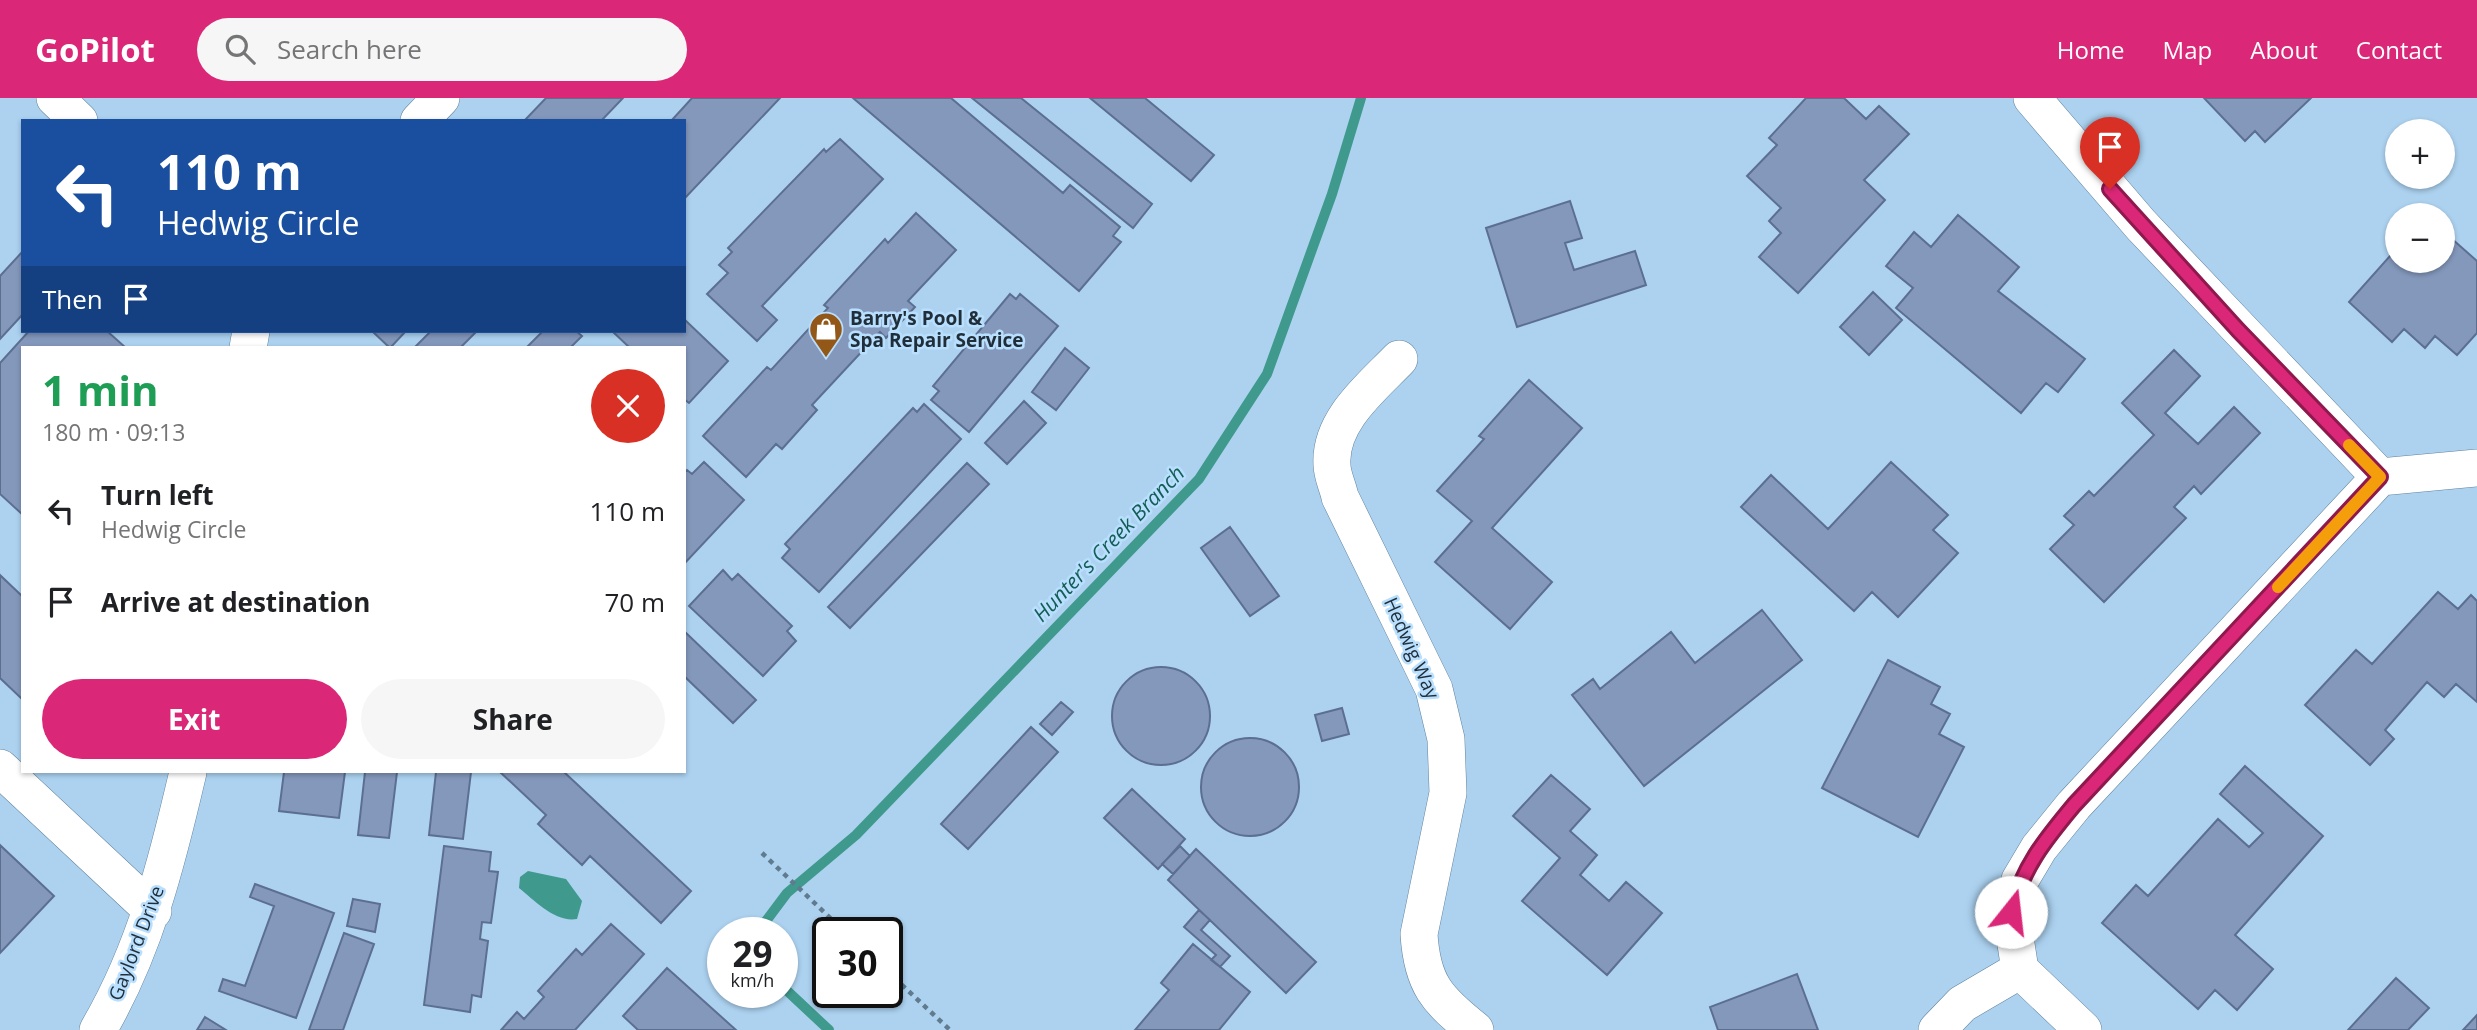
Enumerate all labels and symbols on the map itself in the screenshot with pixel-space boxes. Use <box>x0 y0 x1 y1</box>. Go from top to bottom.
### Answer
pin <box>2080 117 2140 189</box>
place label: Barry's Pool & Spa Repair Service <box>850 305 1023 353</box>
shop icon: Barry's Pool & Spa Repair Service <box>807 310 845 359</box>
water label: Hunter's Creek Branch <box>1026 459 1190 627</box>
street label: Hedwig Way <box>1378 593 1446 703</box>
position arrow <box>1974 875 2048 949</box>
street label: Gaylord Drive <box>102 882 170 1004</box>
speed limit sign: 30 <box>812 917 903 1008</box>

